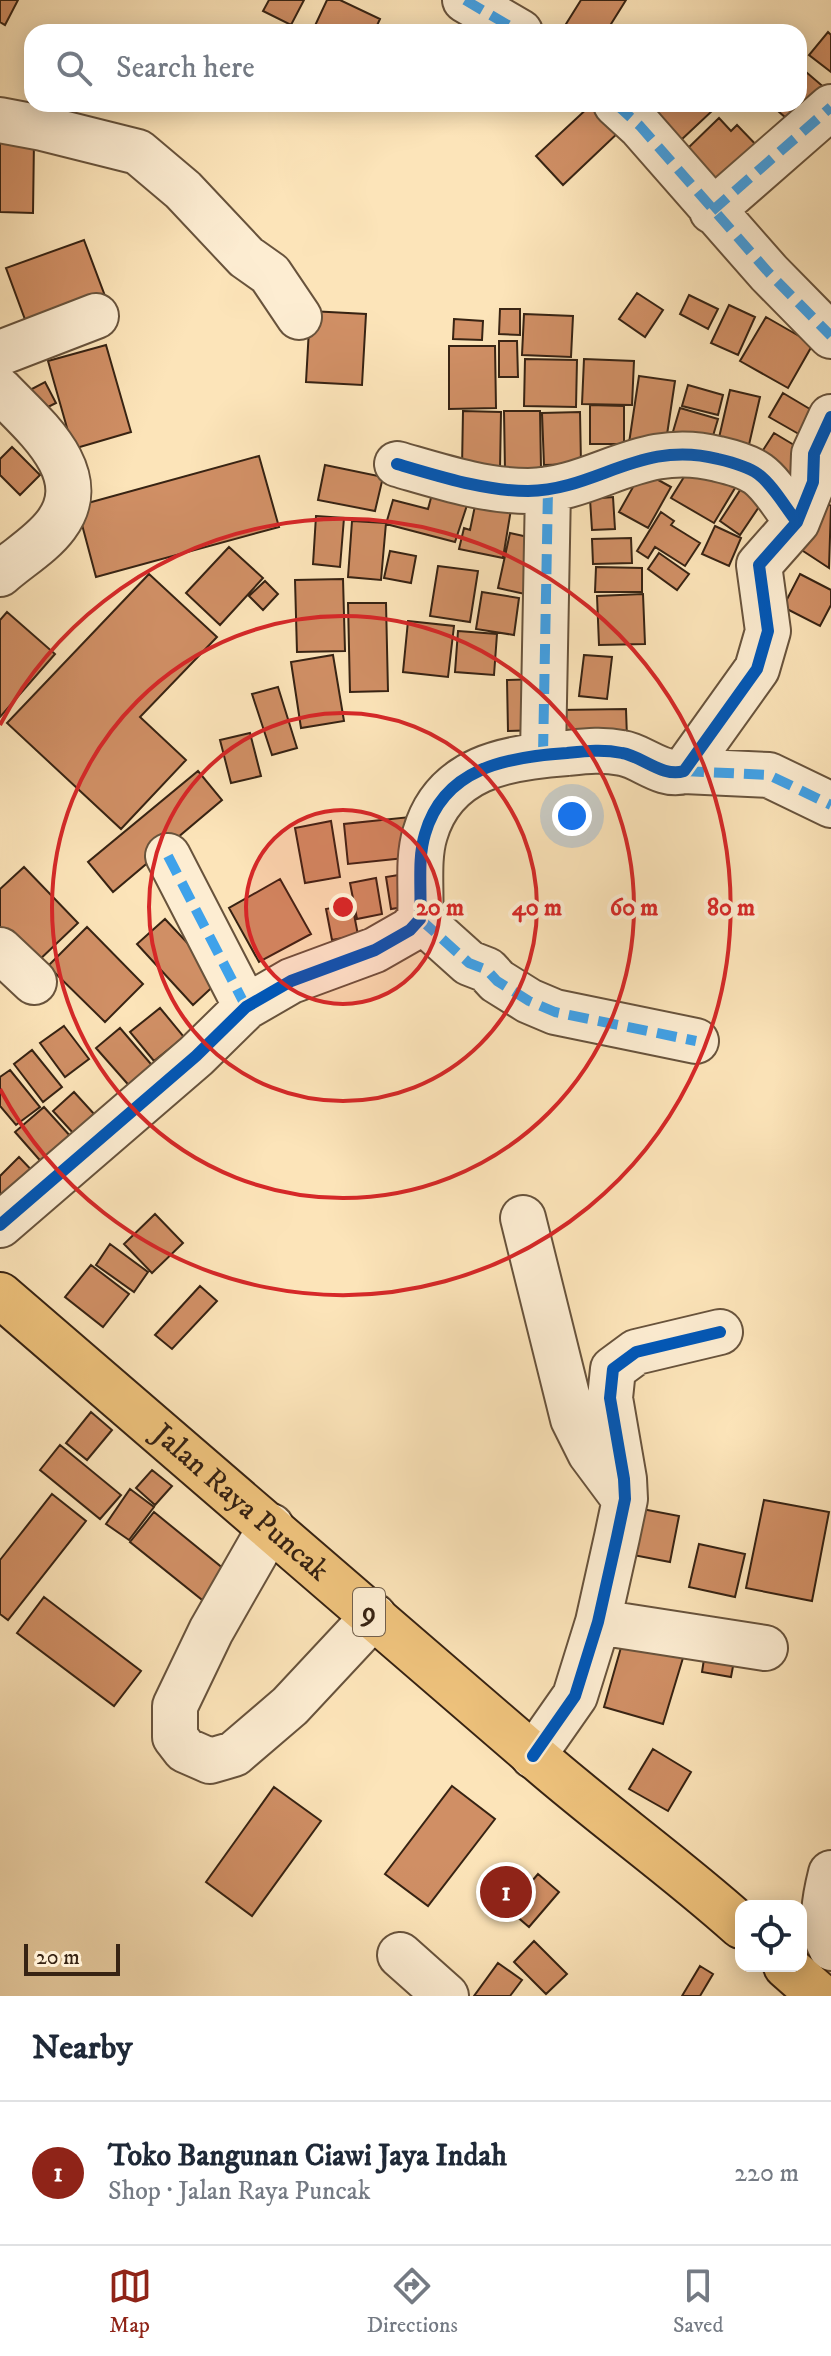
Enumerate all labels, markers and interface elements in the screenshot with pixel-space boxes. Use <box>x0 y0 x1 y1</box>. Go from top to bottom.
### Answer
search box <box>24 24 807 112</box>
icon: search <box>52 46 96 90</box>
text: Search here <box>116 50 255 87</box>
your location <box>552 796 592 836</box>
centre of rings <box>329 893 357 921</box>
text: 20 m <box>416 893 464 923</box>
text: 40 m <box>512 893 562 923</box>
text: 60 m <box>610 893 658 923</box>
text: 80 m <box>707 893 755 923</box>
street label: Jalan Raya Puncak <box>143 1414 337 1589</box>
road number: 9 <box>353 1588 385 1636</box>
pin: 1 <box>480 1862 532 1922</box>
map controls <box>735 1900 807 1972</box>
button: locate <box>735 1900 807 1972</box>
scale bar <box>24 1940 120 1976</box>
text: 20 m <box>36 1944 80 1971</box>
text: Nearby <box>32 2027 133 2069</box>
text: Toko Bangunan Ciawi Jaya Indah <box>108 2138 507 2175</box>
text: 1 <box>53 2157 63 2190</box>
text: 220 m <box>734 2157 799 2190</box>
text: Shop · Jalan Raya Puncak <box>108 2175 371 2208</box>
tab: Map <box>108 2264 152 2339</box>
tab: Directions <box>367 2264 458 2339</box>
tab: Saved <box>673 2264 723 2339</box>

